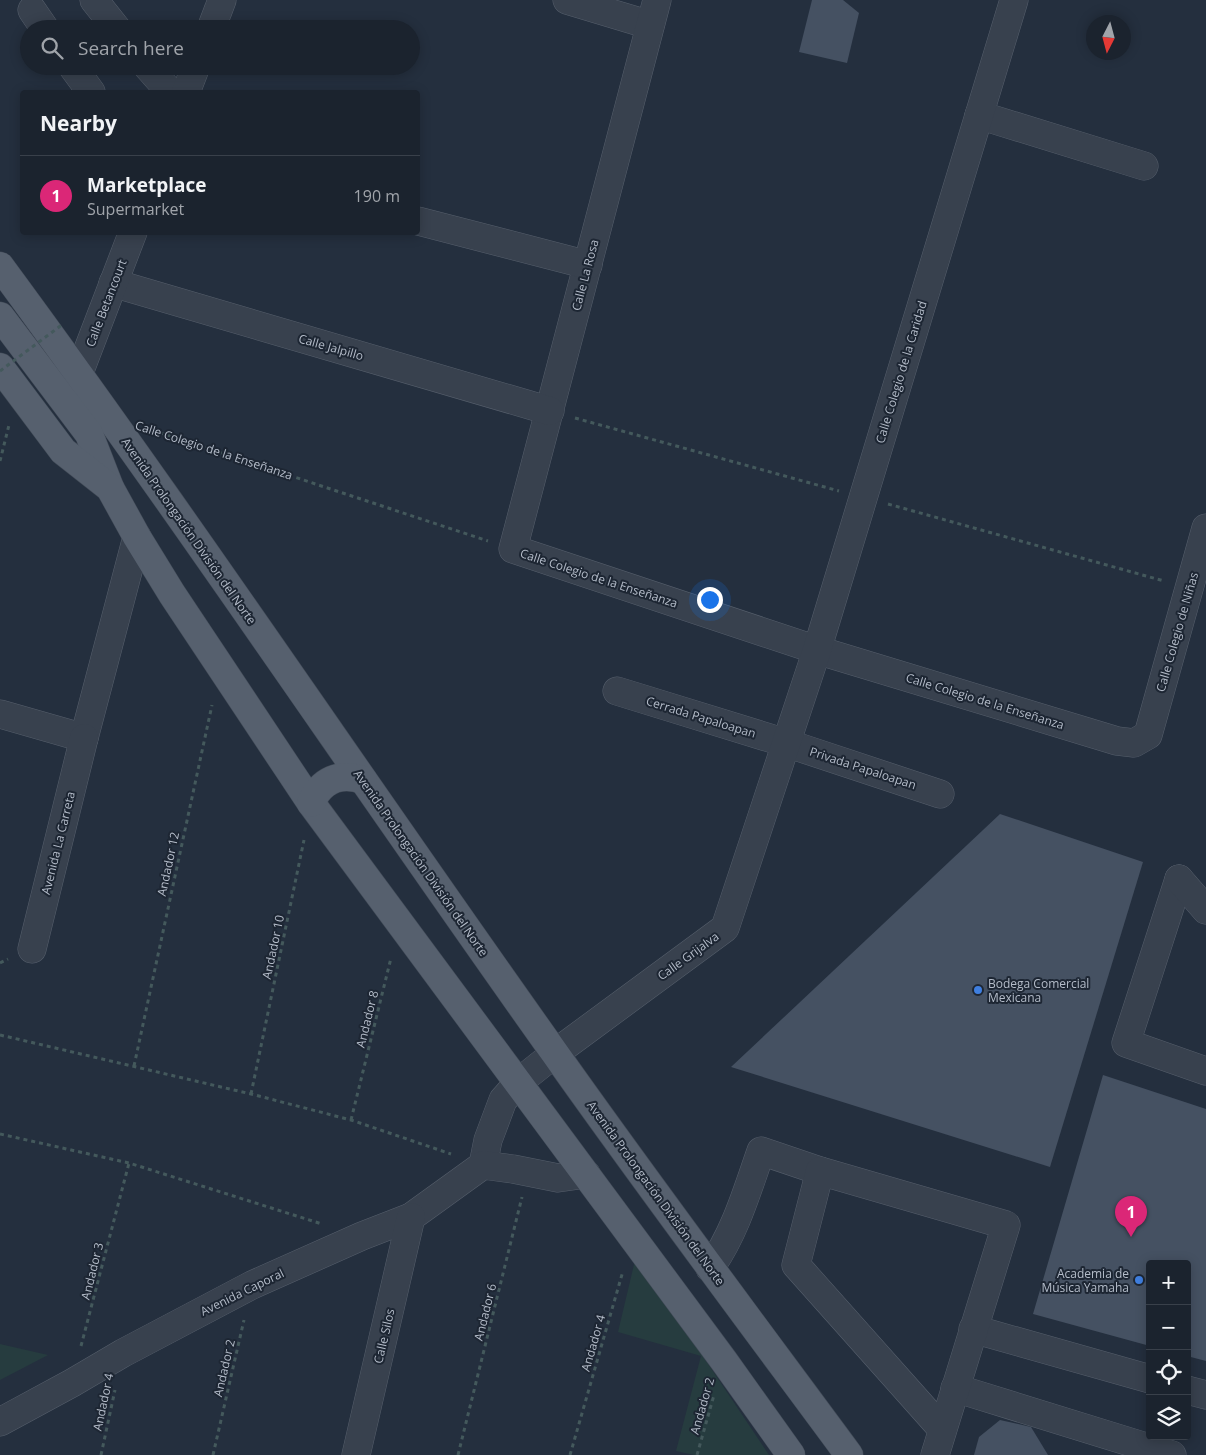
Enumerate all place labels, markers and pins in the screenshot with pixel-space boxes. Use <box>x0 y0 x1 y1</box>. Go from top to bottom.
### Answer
place label: Bodega Comercial Mexicana <box>988 975 1089 1006</box>
marker: Bodega Comercial Mexicana <box>972 984 984 996</box>
pin: 1 <box>1115 1196 1147 1237</box>
place label: Academia de Música Yamaha <box>1041 1265 1129 1296</box>
marker: Academia de Música Yamaha <box>1133 1274 1145 1286</box>

